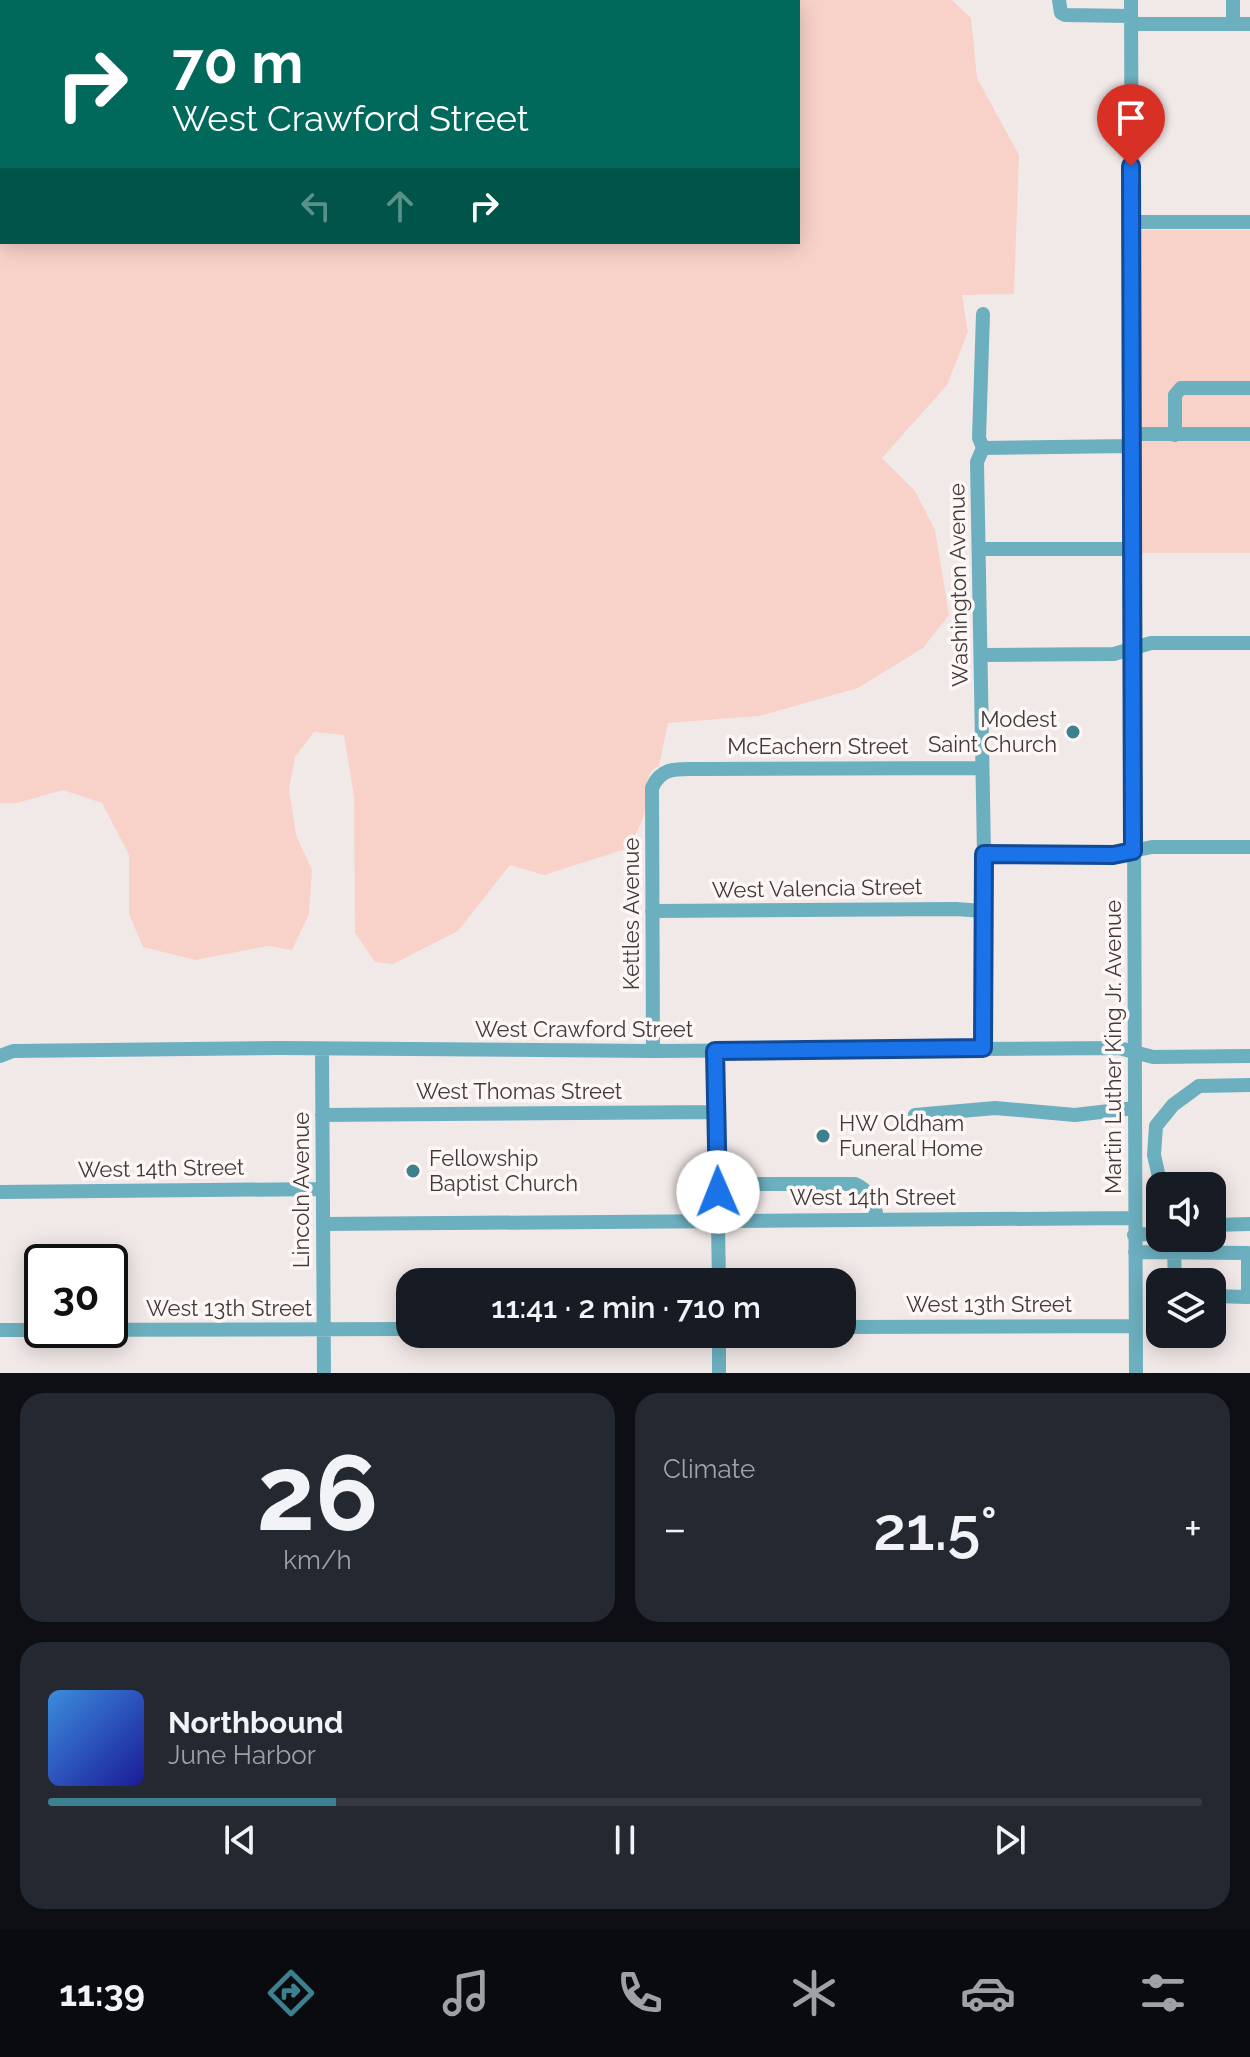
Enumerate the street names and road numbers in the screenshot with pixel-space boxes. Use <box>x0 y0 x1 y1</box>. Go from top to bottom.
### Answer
street label: Washington Avenue <box>943 483 973 687</box>
street label: McEachern Street <box>727 733 909 759</box>
street label: Kettles Avenue <box>618 838 644 990</box>
street label: West Valencia Street <box>712 873 923 903</box>
street label: Martin Luther King Jr. Avenue <box>1100 900 1126 1194</box>
street label: West Crawford Street <box>475 1016 694 1042</box>
street label: West Thomas Street <box>416 1078 623 1104</box>
street label: Lincoln Avenue <box>288 1112 314 1268</box>
street label: West 14th Street <box>78 1154 245 1182</box>
street label: West 14th Street <box>790 1184 957 1210</box>
street label: West 13th Street <box>906 1291 1073 1317</box>
street label: West 13th Street <box>146 1295 313 1321</box>

